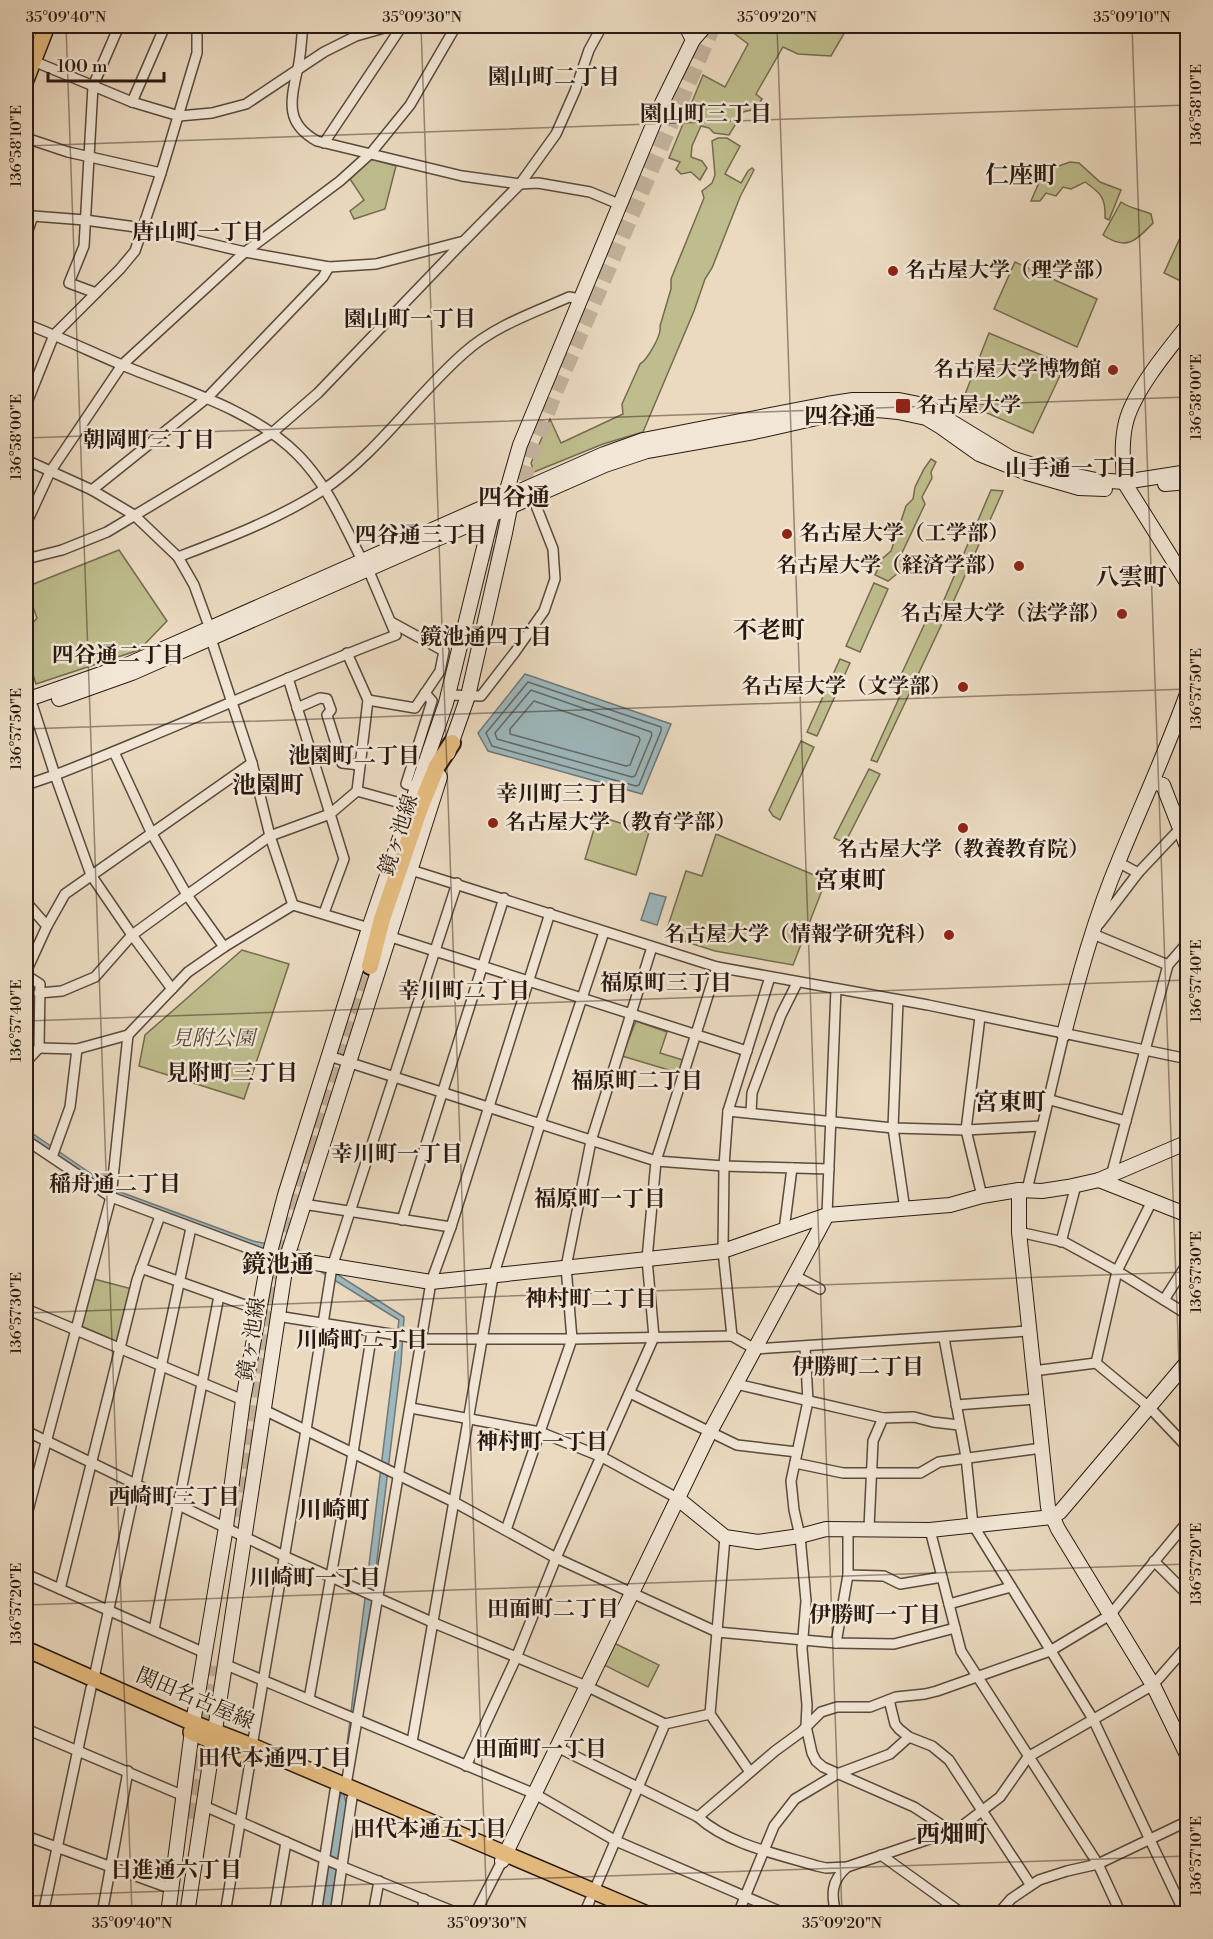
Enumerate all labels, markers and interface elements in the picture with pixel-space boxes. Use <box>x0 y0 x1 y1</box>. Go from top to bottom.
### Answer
text: 35°09'40"N <box>26 8 106 27</box>
text: 35°09'30"N <box>382 8 462 27</box>
text: 35°09'20"N <box>737 8 817 27</box>
text: 35°09'10"N <box>1093 8 1171 27</box>
scale bar <box>48 45 164 83</box>
text: 100 m <box>57 55 108 78</box>
district label: 園山町二丁目 <box>488 64 620 91</box>
text: 136°58'10"E <box>1187 64 1206 146</box>
district label: 園山町三丁目 <box>640 101 772 128</box>
text: 136°58'10"E <box>7 105 26 187</box>
district label: 仁座町 <box>985 161 1057 191</box>
district label: 唐山町一丁目 <box>132 219 264 246</box>
place label: 名古屋大学（理学部） <box>905 258 1115 284</box>
marker: 名古屋大学（理学部） <box>886 264 900 278</box>
district label: 園山町一丁目 <box>344 306 476 333</box>
text: 136°58'00"E <box>1187 354 1206 440</box>
place label: 名古屋大学博物館 <box>933 357 1101 383</box>
marker: 名古屋大学博物館 <box>1106 363 1120 377</box>
place label: 名古屋大学 <box>916 393 1021 419</box>
text: 136°58'00"E <box>7 394 26 480</box>
marker: 名古屋大学 <box>894 397 912 415</box>
district label: 四谷通 <box>804 402 876 432</box>
district label: 朝岡町三丁目 <box>83 427 215 454</box>
district label: 山手通一丁目 <box>1005 455 1137 482</box>
district label: 四谷通 <box>478 483 550 513</box>
place label: 名古屋大学（工学部） <box>799 521 1009 547</box>
district label: 四谷通三丁目 <box>355 522 487 549</box>
marker: 名古屋大学（工学部） <box>780 527 794 541</box>
place label: 名古屋大学（経済学部） <box>776 553 1007 579</box>
marker: 名古屋大学（経済学部） <box>1012 559 1026 573</box>
district label: 八雲町 <box>1095 563 1167 593</box>
place label: 名古屋大学（法学部） <box>900 601 1110 627</box>
marker: 名古屋大学（法学部） <box>1115 607 1129 621</box>
district label: 不老町 <box>733 616 805 646</box>
district label: 鏡池通四丁目 <box>420 624 552 651</box>
district label: 四谷通二丁目 <box>52 642 184 669</box>
text: 136°57'50"E <box>1187 648 1206 730</box>
place label: 名古屋大学（文学部） <box>741 674 951 700</box>
marker: 名古屋大学（文学部） <box>956 680 970 694</box>
text: 136°57'50"E <box>7 688 26 770</box>
district label: 池園町二丁目 <box>288 743 420 770</box>
district label: 池園町 <box>232 771 304 801</box>
district label: 幸川町三丁目 <box>496 781 628 808</box>
street label: 鏡ヶ池線 <box>374 791 424 879</box>
place label: 名古屋大学（教育学部） <box>505 810 736 836</box>
marker: 名古屋大学（教育学部） <box>486 816 500 830</box>
marker: 名古屋大学（教養教育院） <box>956 821 970 835</box>
place label: 名古屋大学（教養教育院） <box>837 837 1089 863</box>
district label: 宮東町 <box>814 866 886 896</box>
place label: 名古屋大学（情報学研究科） <box>664 922 937 948</box>
marker: 名古屋大学（情報学研究科） <box>942 928 956 942</box>
text: 136°57'40"E <box>1187 939 1206 1023</box>
district label: 福原町三丁目 <box>600 970 732 997</box>
district label: 幸川町二丁目 <box>398 978 530 1005</box>
text: 136°57'40"E <box>7 979 26 1063</box>
park label: 見附公園 <box>171 1026 258 1052</box>
district label: 見附町三丁目 <box>166 1060 298 1087</box>
district label: 福原町二丁目 <box>571 1068 703 1095</box>
district label: 宮東町 <box>974 1088 1046 1118</box>
district label: 幸川町一丁目 <box>331 1141 463 1168</box>
district label: 稲舟通二丁目 <box>49 1171 181 1198</box>
district label: 福原町一丁目 <box>534 1186 666 1213</box>
text: 136°57'30"E <box>1187 1231 1206 1313</box>
district label: 鏡池通 <box>242 1250 314 1280</box>
text: 136°57'30"E <box>7 1272 26 1354</box>
district label: 神村町二丁目 <box>525 1286 657 1313</box>
street label: 鏡ヶ池線 <box>233 1295 271 1383</box>
district label: 川崎町二丁目 <box>296 1327 428 1354</box>
district label: 伊勝町二丁目 <box>792 1354 924 1381</box>
district label: 神村町一丁目 <box>476 1429 608 1456</box>
district label: 西崎町三丁目 <box>108 1484 240 1511</box>
district label: 川崎町 <box>298 1496 370 1526</box>
text: 136°57'20"E <box>1187 1523 1206 1605</box>
text: 136°57'20"E <box>7 1563 26 1645</box>
district label: 川崎町一丁目 <box>249 1565 381 1592</box>
district label: 田面町二丁目 <box>487 1596 619 1623</box>
district label: 伊勝町一丁目 <box>809 1602 941 1629</box>
street label: 関田名古屋線 <box>132 1662 258 1736</box>
district label: 田面町一丁目 <box>475 1736 607 1763</box>
district label: 田代本通四丁目 <box>198 1745 352 1772</box>
district label: 田代本通五丁目 <box>353 1816 507 1843</box>
text: 136°57'10"E <box>1187 1816 1206 1896</box>
district label: 西畑町 <box>916 1820 988 1850</box>
district label: 日進通六丁目 <box>110 1857 242 1884</box>
text: 35°09'40"N <box>92 1914 172 1933</box>
text: 35°09'30"N <box>447 1914 527 1933</box>
text: 35°09'20"N <box>802 1914 882 1933</box>

